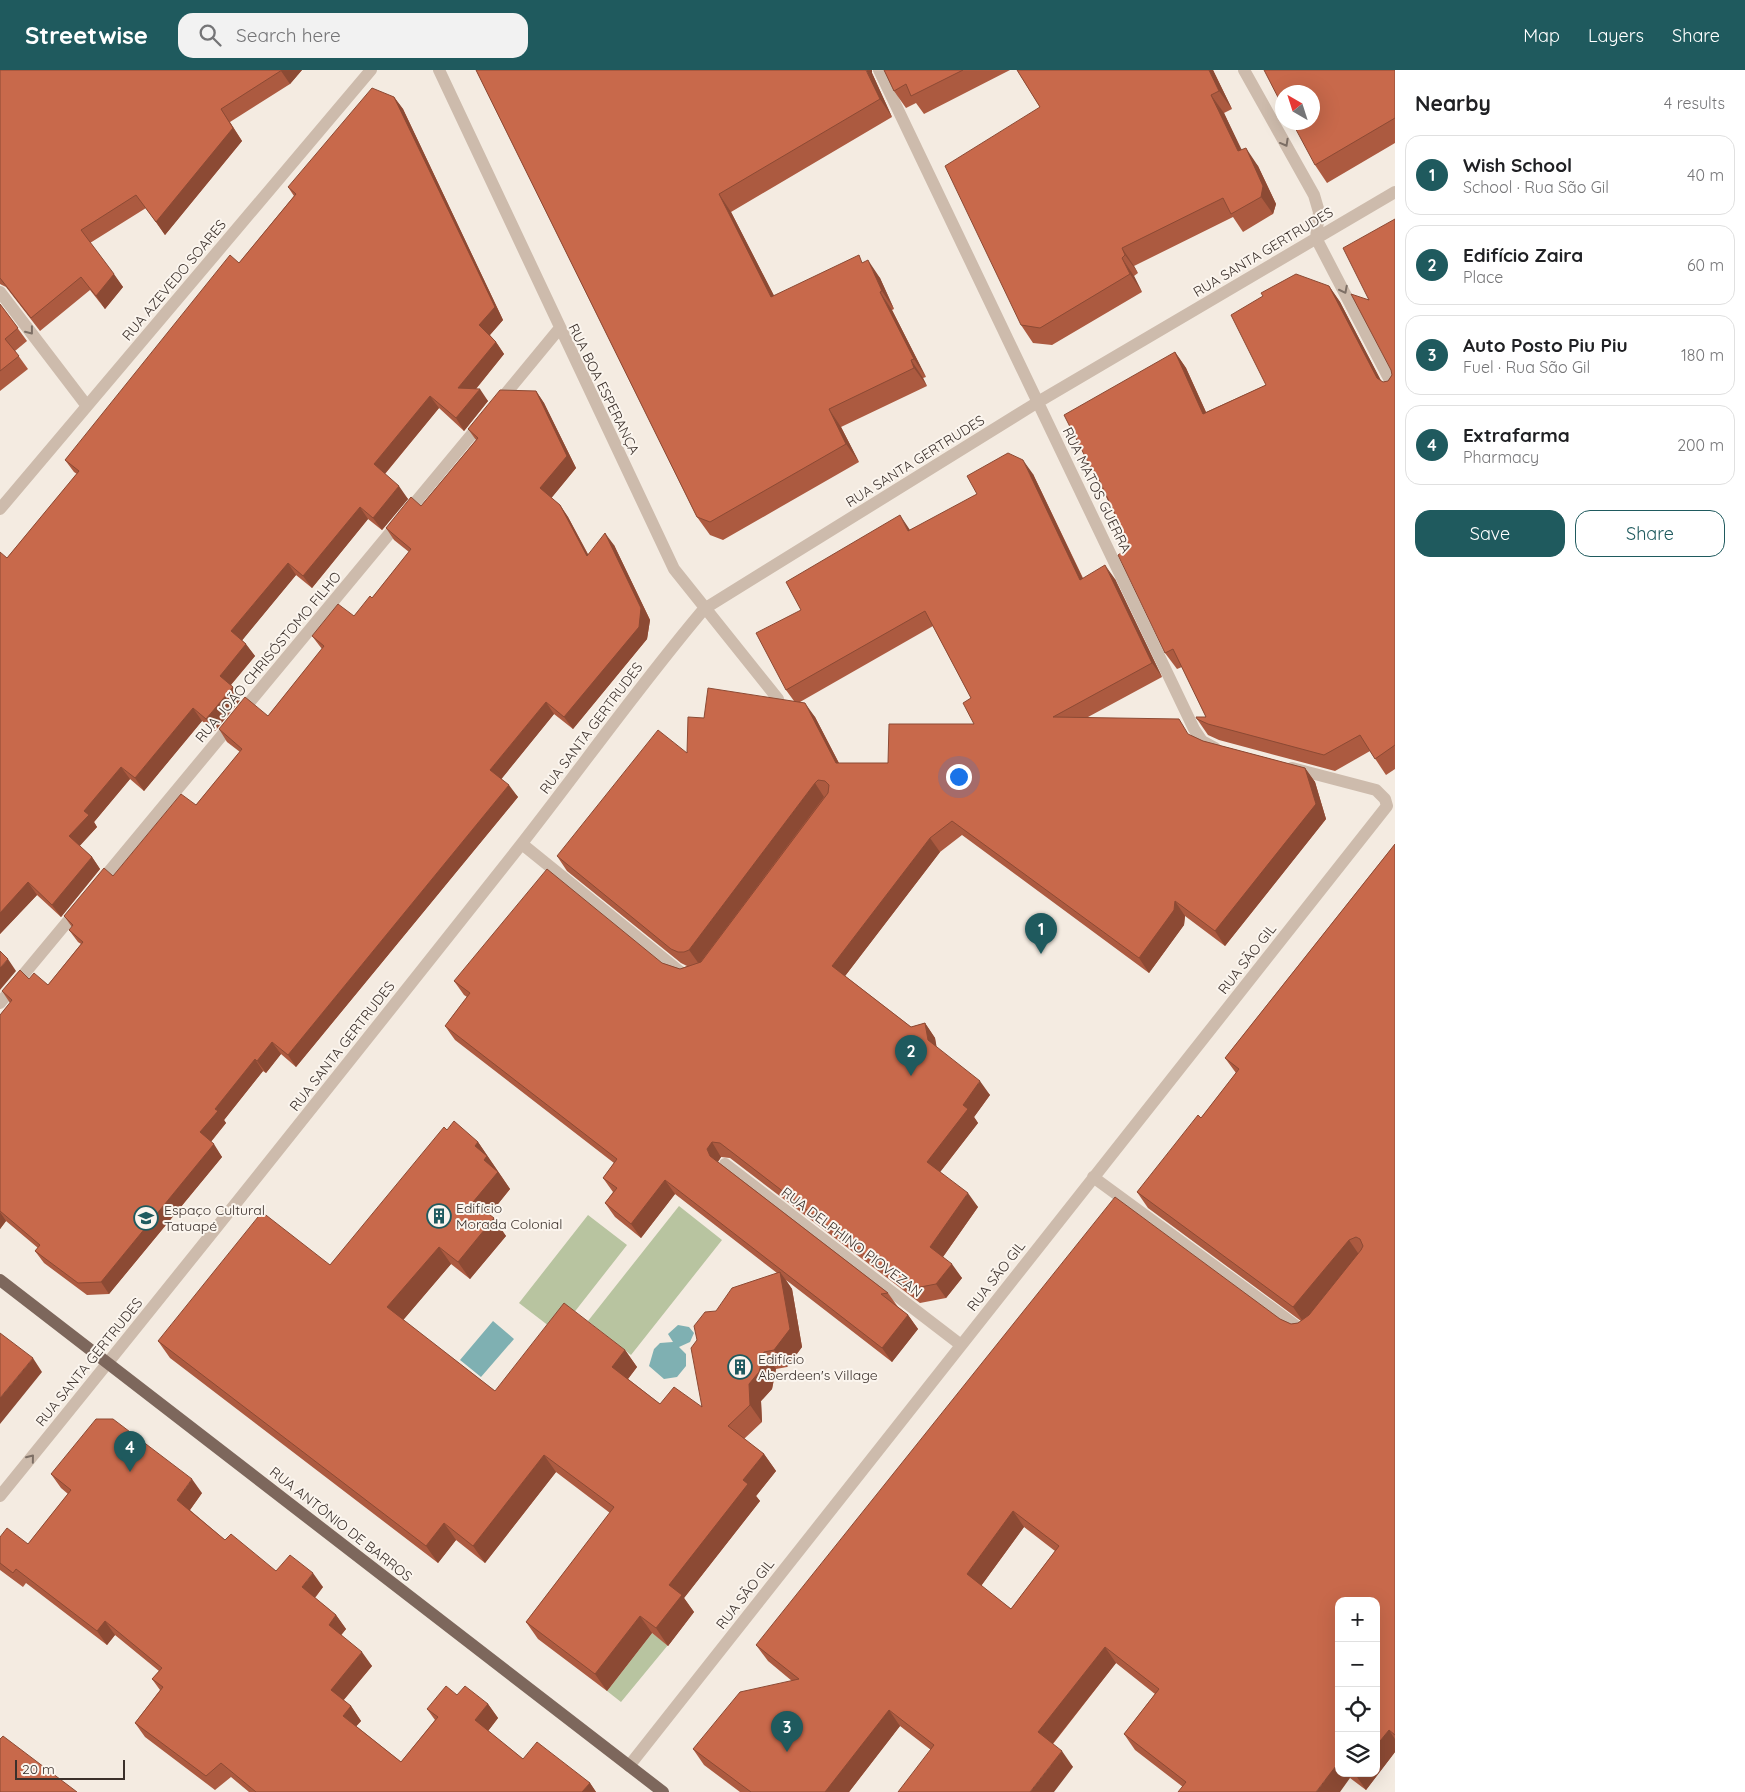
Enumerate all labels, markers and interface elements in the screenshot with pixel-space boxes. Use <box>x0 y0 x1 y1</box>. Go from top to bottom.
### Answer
search box <box>178 13 528 58</box>
text: Streetwise <box>25 20 148 50</box>
icon: search <box>196 21 224 49</box>
text: Search here <box>236 23 341 47</box>
text: Map <box>1523 24 1560 47</box>
text: Layers <box>1588 24 1644 47</box>
text: Share <box>1672 24 1720 47</box>
north arrow <box>1275 85 1320 130</box>
text: Nearby <box>1415 90 1491 116</box>
text: 4 results <box>1664 93 1725 113</box>
one-way arrow <box>1279 138 1289 147</box>
text: Wish School <box>1463 153 1572 177</box>
text: 1 <box>1429 165 1435 185</box>
text: 40 m <box>1687 165 1724 185</box>
text: School · Rua São Gil <box>1463 177 1609 197</box>
street label: RUA SANTA GERTRUDES <box>1190 203 1336 301</box>
street label: RUA AZEVEDO SOARES <box>118 216 230 344</box>
text: Edifício Zaira <box>1463 243 1583 267</box>
text: 2 <box>1427 255 1437 275</box>
text: 60 m <box>1687 255 1724 275</box>
text: Place <box>1463 267 1503 287</box>
one-way arrow <box>1338 285 1348 294</box>
street label: RUA BOA ESPERANÇA <box>564 321 644 457</box>
one-way arrow <box>24 325 32 334</box>
text: Auto Posto Piu Piu <box>1463 333 1628 357</box>
text: 3 <box>1428 345 1436 365</box>
text: 180 m <box>1681 345 1724 365</box>
text: Fuel · Rua São Gil <box>1463 357 1590 377</box>
street label: RUA SANTA GERTRUDES <box>842 411 988 511</box>
text: Extrafarma <box>1463 423 1570 447</box>
street label: RUA MATOS GUERRA <box>1059 424 1135 556</box>
text: 4 <box>1427 435 1437 455</box>
text: 200 m <box>1677 435 1724 455</box>
text: Pharmacy <box>1463 447 1539 467</box>
button: Save <box>1415 510 1565 557</box>
button: Share <box>1575 510 1725 557</box>
street label: RUA JOÃO CHRISÓSTOMO FILHO <box>191 568 345 746</box>
street label: RUA SANTA GERTRUDES <box>536 658 646 797</box>
your location <box>946 764 972 790</box>
pin: 1 <box>1025 913 1057 954</box>
street label: RUA SÃO GIL <box>1214 920 1280 998</box>
street label: RUA SANTA GERTRUDES <box>286 977 399 1115</box>
pin: 2 <box>895 1035 927 1076</box>
street label: RUA DELPHINO PIOVEZAN <box>778 1183 926 1301</box>
place label: Edifício Morada Colonial <box>456 1199 562 1233</box>
place label: Espaço Cultural Tatuapé <box>164 1201 265 1235</box>
building icon: Edifício Morada Colonial <box>426 1203 452 1229</box>
school or university icon: Espaço Cultural Tatuapé <box>133 1205 159 1231</box>
street label: RUA SÃO GIL <box>963 1237 1029 1315</box>
street label: RUA SANTA GERTRUDES <box>32 1294 147 1430</box>
place label: Edifício Aberdeen's Village <box>758 1350 878 1384</box>
building icon: Edifício Aberdeen's Village <box>727 1354 753 1380</box>
pin: 4 <box>114 1431 146 1472</box>
one-way arrow <box>25 1455 33 1464</box>
street label: RUA ANTÔNIO DE BARROS <box>266 1463 416 1585</box>
street label: RUA SÃO GIL <box>712 1555 778 1633</box>
map controls <box>1335 1597 1380 1777</box>
button: + <box>1335 1597 1380 1642</box>
button: − <box>1335 1642 1380 1687</box>
button: locate <box>1335 1687 1380 1732</box>
pin: 3 <box>771 1711 803 1752</box>
button: layers <box>1335 1732 1380 1777</box>
scale bar <box>15 1757 125 1780</box>
text: 20 m <box>22 1760 55 1778</box>

